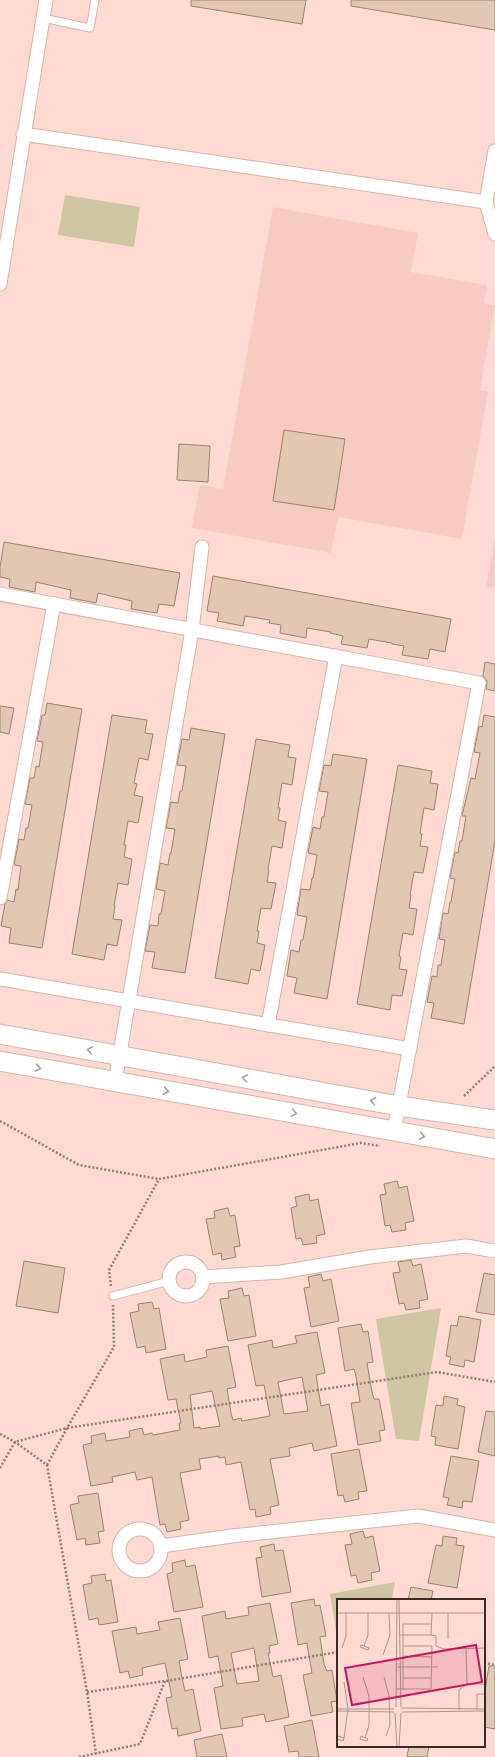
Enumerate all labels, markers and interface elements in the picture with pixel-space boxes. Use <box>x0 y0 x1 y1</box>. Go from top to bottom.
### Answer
one-way arrow <box>87 1047 93 1055</box>
one-way arrow <box>35 1063 42 1072</box>
one-way arrow <box>242 1074 249 1083</box>
one-way arrow <box>163 1086 170 1095</box>
one-way arrow <box>370 1097 376 1106</box>
one-way arrow <box>291 1109 298 1117</box>
one-way arrow <box>419 1131 426 1140</box>
inset map <box>337 1599 485 1747</box>

